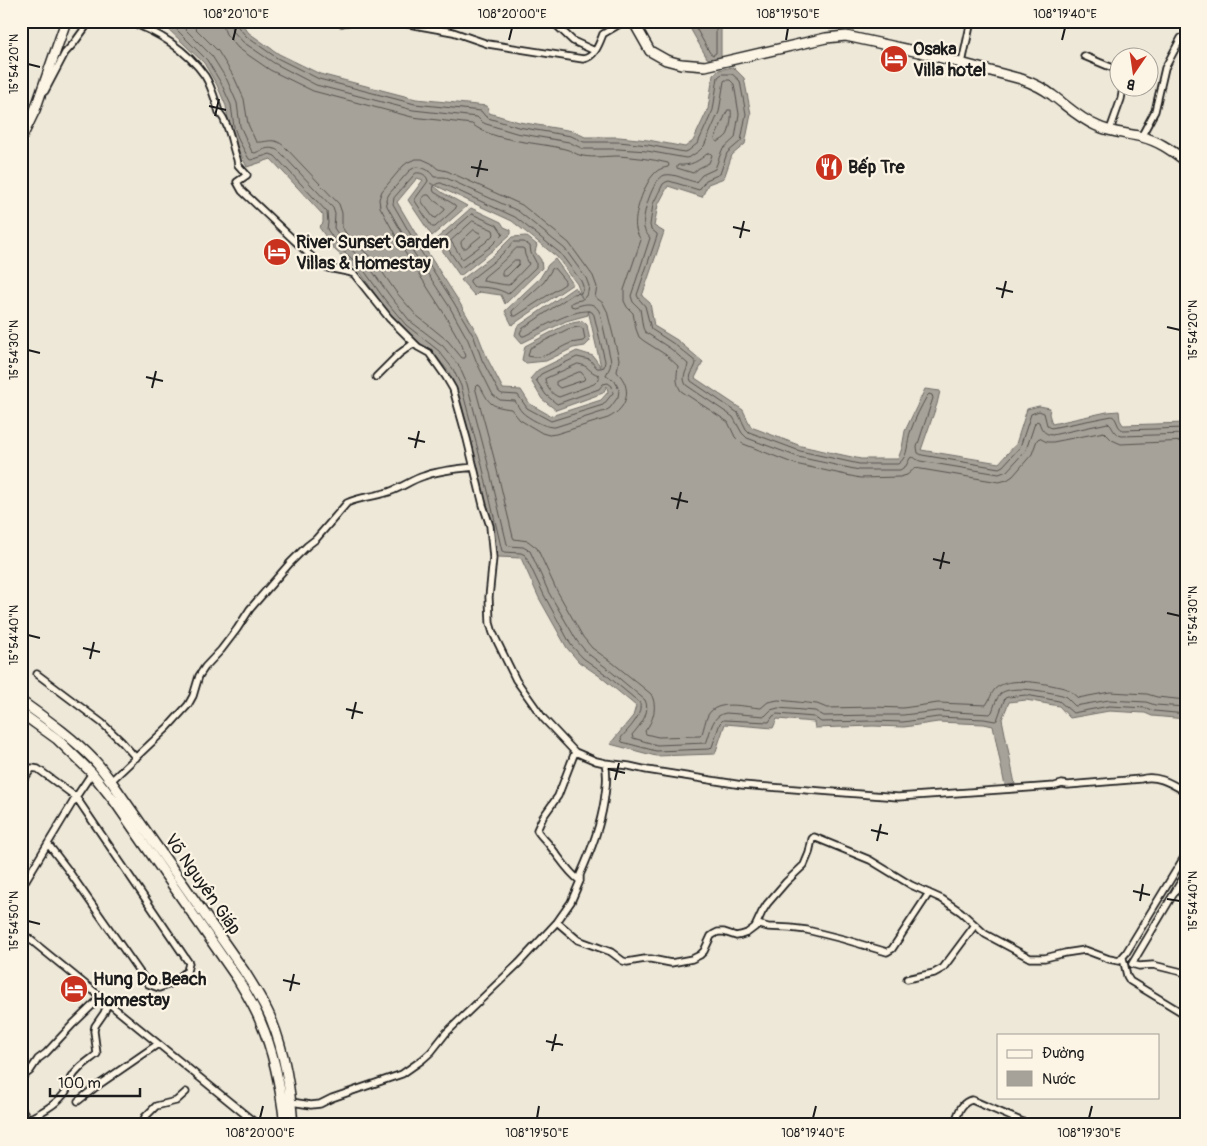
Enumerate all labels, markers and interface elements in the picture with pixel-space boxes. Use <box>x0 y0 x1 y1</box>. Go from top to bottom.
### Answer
text: 108°20'10"E <box>203 7 269 22</box>
text: 108°20'00"E <box>478 7 546 22</box>
text: 108°19'50"E <box>756 7 820 22</box>
text: 108°19'40"E <box>1033 7 1097 22</box>
text: 15°54'20"N <box>7 34 22 94</box>
place label: Osaka Villa hotel <box>913 38 986 82</box>
hotel icon: Osaka Villa hotel <box>879 44 909 74</box>
north arrow <box>1110 48 1160 98</box>
text: B <box>1125 75 1137 93</box>
restaurant icon: Bếp Tre <box>814 152 844 182</box>
place label: Bếp Tre <box>848 156 906 179</box>
place label: River Sunset Garden Villas & Homestay <box>296 231 449 275</box>
hotel icon: River Sunset Garden Villas & Homestay <box>262 237 292 267</box>
text: 15°54'20"N <box>1186 300 1201 360</box>
text: 15°54'30"N <box>7 320 22 380</box>
text: 15°54'30"N <box>1186 586 1201 646</box>
text: 15°54'40"N <box>7 605 22 665</box>
street label: Võ Nguyên Giáp <box>159 829 246 939</box>
text: 15°54'40"N <box>1186 871 1201 931</box>
text: 15°54'50"N <box>7 891 22 951</box>
place label: Hung Do Beach Homestay <box>93 968 207 1012</box>
hotel icon: Hung Do Beach Homestay <box>59 974 89 1004</box>
legend <box>997 1034 1160 1098</box>
text: Đường <box>1042 1044 1084 1063</box>
scale bar <box>50 1066 140 1098</box>
text: Nước <box>1042 1070 1076 1089</box>
text: 100 m <box>58 1074 101 1093</box>
text: 108°20'00"E <box>226 1126 294 1141</box>
text: 108°19'50"E <box>505 1126 569 1141</box>
text: 108°19'40"E <box>781 1126 845 1141</box>
text: 108°19'30"E <box>1057 1126 1121 1141</box>

